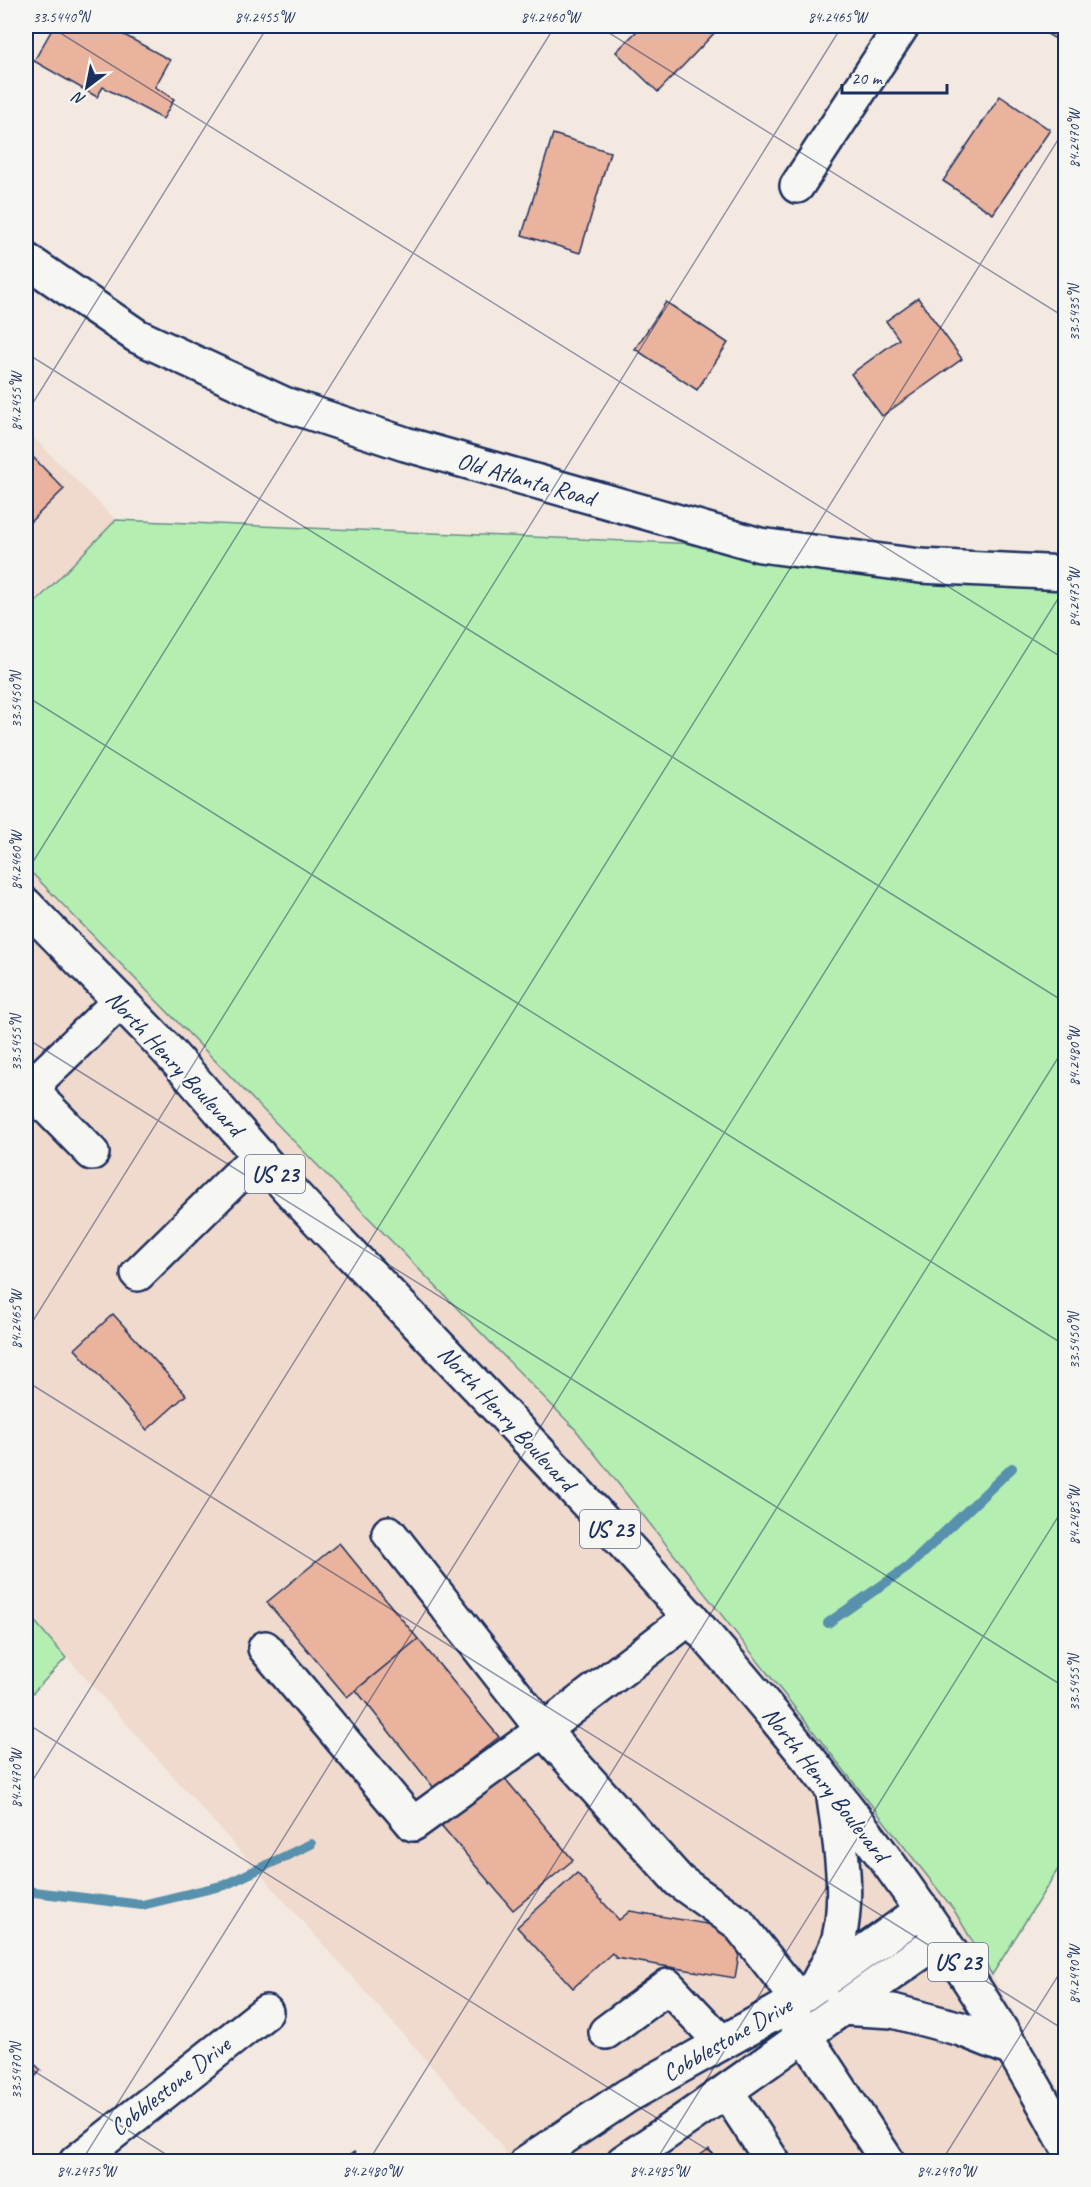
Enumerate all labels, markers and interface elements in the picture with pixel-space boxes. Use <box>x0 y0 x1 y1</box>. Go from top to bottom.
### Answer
text: 33.5440°N <box>33 8 92 27</box>
text: 84.2455°W <box>235 8 296 27</box>
text: 84.2460°W <box>521 8 582 27</box>
text: 84.2465°W <box>808 8 869 27</box>
north arrow <box>57 57 117 117</box>
scale bar <box>842 57 947 95</box>
text: 20 m <box>851 67 884 89</box>
text: N <box>67 86 89 110</box>
text: 84.2470°W <box>1065 107 1084 168</box>
text: 33.5435°N <box>1065 282 1084 341</box>
text: 84.2455°W <box>7 370 26 431</box>
street label: Old Atlanta Road <box>454 445 602 514</box>
text: 84.2475°W <box>1065 566 1084 627</box>
text: 33.5450°N <box>7 669 26 728</box>
text: 84.2460°W <box>7 829 26 890</box>
street label: North Henry Boulevard <box>100 984 253 1145</box>
text: 33.5455°N <box>7 1012 26 1071</box>
text: 84.2480°W <box>1065 1025 1084 1086</box>
road number: US 23 <box>245 1155 305 1193</box>
text: 84.2465°W <box>7 1288 26 1349</box>
text: 33.5450°N <box>1065 1310 1084 1369</box>
street label: North Henry Boulevard <box>432 1339 585 1500</box>
text: 84.2485°W <box>1065 1484 1084 1545</box>
road number: US 23 <box>580 1510 640 1548</box>
text: 33.5455°N <box>1065 1652 1084 1711</box>
street label: North Henry Boulevard <box>756 1700 898 1870</box>
text: 84.2470°W <box>7 1747 26 1808</box>
road number: US 23 <box>928 1943 988 1981</box>
text: 84.2490°W <box>1065 1943 1084 2004</box>
street label: Cobblestone Drive <box>657 1989 799 2088</box>
street label: Cobblestone Drive <box>104 2028 238 2142</box>
text: 33.5470°N <box>7 2040 26 2099</box>
text: 84.2475°W <box>57 2162 118 2181</box>
text: 84.2480°W <box>343 2162 404 2181</box>
text: 84.2485°W <box>630 2162 691 2181</box>
text: 84.2490°W <box>917 2162 978 2181</box>

